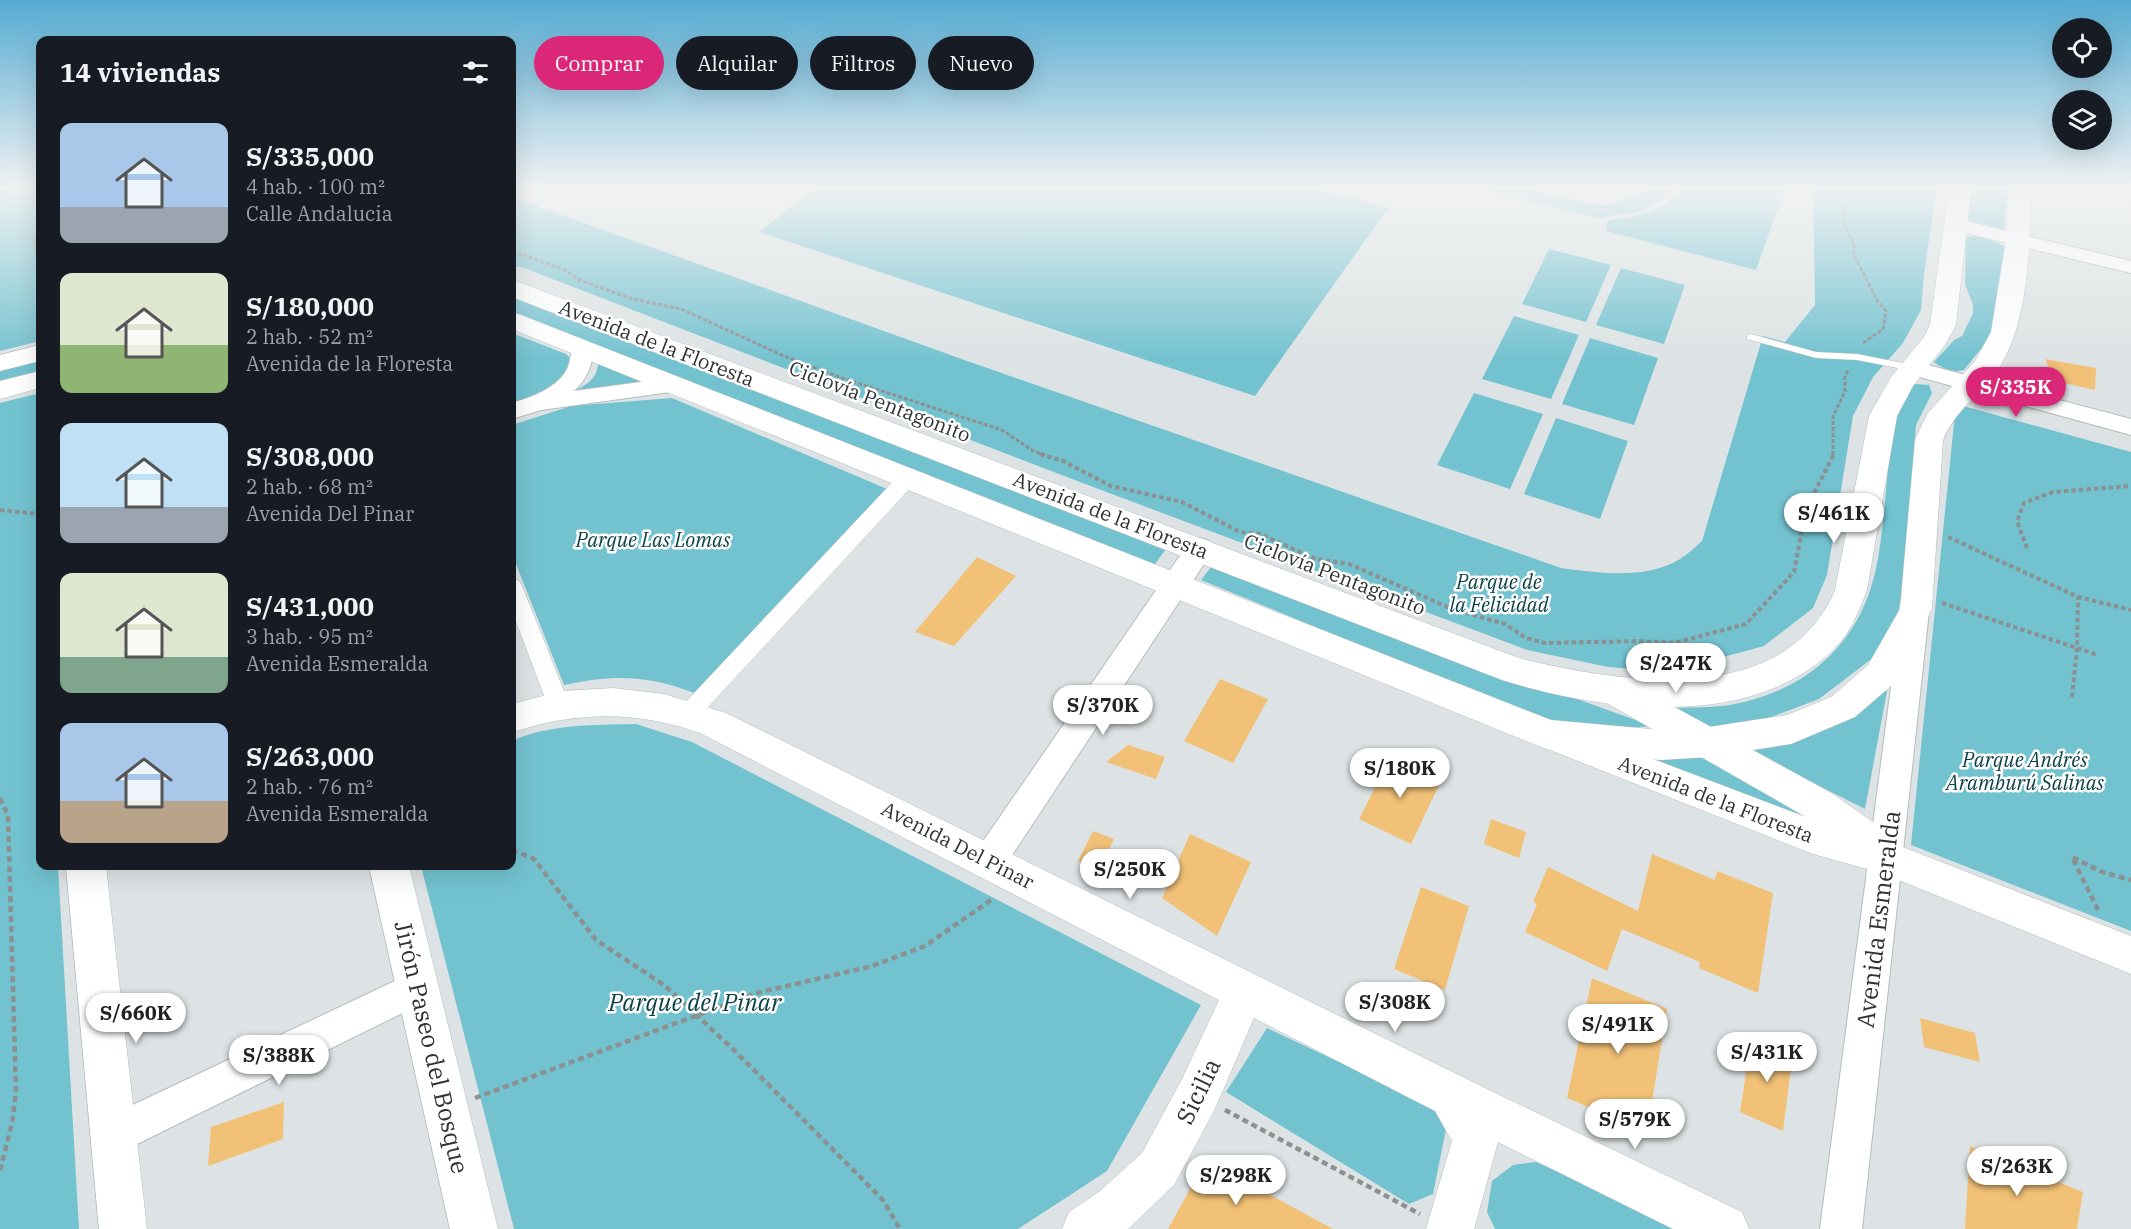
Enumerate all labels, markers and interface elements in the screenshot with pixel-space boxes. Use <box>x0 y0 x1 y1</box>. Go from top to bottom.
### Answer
map controls <box>2052 18 2112 150</box>
button: locate <box>2052 18 2112 78</box>
chip: Comprar <box>534 36 664 90</box>
chip: Alquilar <box>676 36 798 90</box>
chip: Filtros <box>810 36 916 90</box>
chip: Nuevo <box>928 36 1034 90</box>
text: 14 viviendas <box>60 55 220 89</box>
icon: filters <box>459 56 492 89</box>
button: layers <box>2052 90 2112 150</box>
text: S/335,000 <box>246 139 374 173</box>
icon: home <box>108 147 180 219</box>
text: 4 hab. · 100 m² <box>246 173 385 200</box>
text: Calle Andalucia <box>246 200 393 227</box>
text: S/180,000 <box>246 289 374 323</box>
street label: Avenida de la Floresta <box>555 293 759 393</box>
icon: home <box>108 297 180 369</box>
text: 2 hab. · 52 m² <box>246 323 373 350</box>
text: Avenida de la Floresta <box>246 350 453 377</box>
street label: Ciclovía Pentagonito <box>785 354 975 448</box>
pin: S/335K <box>1967 367 2065 418</box>
text: S/335K <box>1980 373 2052 400</box>
text: S/308,000 <box>246 439 374 473</box>
icon: home <box>108 447 180 519</box>
street label: Avenida de la Floresta <box>1009 465 1213 565</box>
text: 2 hab. · 68 m² <box>246 473 373 500</box>
pin: S/461K <box>1785 493 1883 544</box>
text: S/461K <box>1798 499 1870 526</box>
text: Avenida Del Pinar <box>246 500 414 527</box>
park label: Parque Las Lomas <box>575 526 731 553</box>
street label: Ciclovía Pentagonito <box>1240 527 1430 621</box>
park label: Parque de la Felicidad <box>1449 568 1550 618</box>
text: S/431,000 <box>246 589 374 623</box>
icon: home <box>108 597 180 669</box>
text: 3 hab. · 95 m² <box>246 623 373 650</box>
pin: S/247K <box>1627 643 1725 694</box>
text: S/247K <box>1640 649 1712 676</box>
text: Avenida Esmeralda <box>246 650 428 677</box>
pin: S/370K <box>1054 685 1152 736</box>
text: S/370K <box>1067 691 1139 718</box>
text: S/263,000 <box>246 739 374 773</box>
park label: Parque Andrés Aramburú Salinas <box>1944 746 2105 796</box>
icon: home <box>108 747 180 819</box>
pin: S/180K <box>1351 748 1449 799</box>
street label: Avenida de la Floresta <box>1614 749 1818 849</box>
text: S/180K <box>1364 754 1436 781</box>
text: 2 hab. · 76 m² <box>246 773 373 800</box>
street label: Avenida Del Pinar <box>877 795 1039 895</box>
text: Avenida Esmeralda <box>246 800 428 827</box>
street label: Avenida Esmeralda <box>1849 808 1907 1030</box>
pin: S/250K <box>1081 849 1179 900</box>
text: S/250K <box>1094 855 1166 882</box>
street label: Jirón Paseo del Bosque <box>387 917 477 1177</box>
pin: S/308K <box>1346 982 1444 1033</box>
park label: Parque del Pinar <box>608 986 783 1018</box>
text: S/308K <box>1359 988 1431 1015</box>
pin: S/660K <box>87 993 185 1044</box>
text: S/660K <box>100 999 172 1026</box>
pin: S/491K <box>1569 1004 1667 1055</box>
text: S/491K <box>1582 1010 1654 1037</box>
pin: S/431K <box>1718 1032 1816 1083</box>
pin: S/388K <box>230 1035 328 1086</box>
text: S/431K <box>1731 1038 1803 1065</box>
text: S/388K <box>243 1041 315 1068</box>
street label: Sicilia <box>1168 1053 1228 1129</box>
pin: S/579K <box>1586 1099 1684 1150</box>
text: S/579K <box>1599 1105 1671 1132</box>
pin: S/263K <box>1968 1146 2066 1197</box>
text: S/263K <box>1981 1152 2053 1179</box>
pin: S/298K <box>1187 1155 1285 1206</box>
text: S/298K <box>1200 1161 1272 1188</box>

